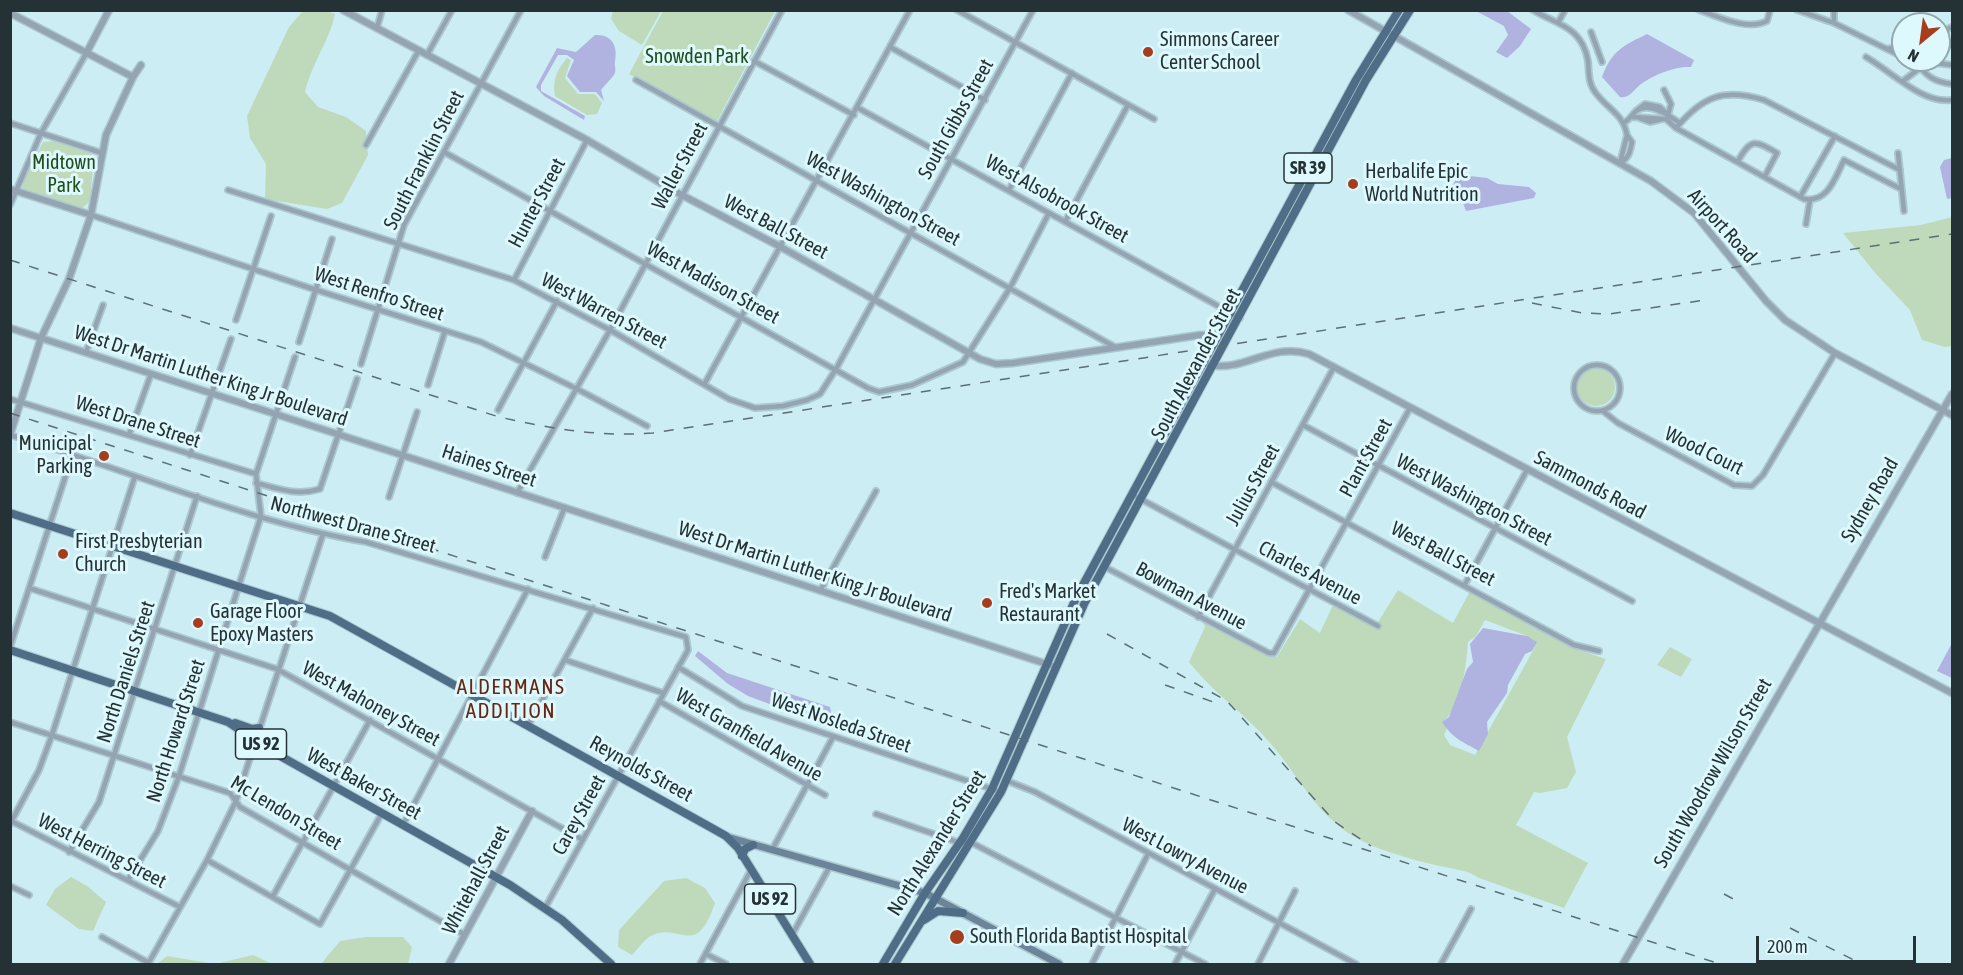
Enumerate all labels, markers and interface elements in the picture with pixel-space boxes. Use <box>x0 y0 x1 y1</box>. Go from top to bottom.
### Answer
north arrow <box>1891 12 1951 72</box>
place label: Simmons Career Center School <box>1160 28 1279 75</box>
park label: Snowden Park <box>645 45 749 69</box>
marker: Simmons Career Center School <box>1141 45 1155 59</box>
text: N <box>1905 46 1922 66</box>
street label: South Gibbs Street <box>913 55 999 183</box>
street label: South Franklin Street <box>379 86 469 234</box>
street label: Waller Street <box>647 118 713 214</box>
street label: West Washington Street <box>802 147 964 251</box>
street label: West Alsobrook Street <box>981 150 1133 248</box>
park label: Midtown Park <box>32 151 96 198</box>
road number: SR 39 <box>1284 153 1332 183</box>
street label: Hunter Street <box>503 154 571 252</box>
place label: Herbalife Epic World Nutrition <box>1365 160 1479 207</box>
marker: Herbalife Epic World Nutrition <box>1346 177 1360 191</box>
street label: Airport Road <box>1682 184 1762 268</box>
street label: West Ball Street <box>720 190 832 264</box>
street label: West Madison Street <box>642 237 784 329</box>
street label: West Renfro Street <box>311 262 447 326</box>
street label: West Warren Street <box>537 268 671 354</box>
street label: South Alexander Street <box>1146 284 1246 444</box>
street label: West Dr Martin Luther King Jr Boulevard <box>71 320 351 432</box>
street label: West Drane Street <box>73 391 203 453</box>
street label: Plant Street <box>1335 414 1397 502</box>
street label: Wood Court <box>1661 422 1747 480</box>
place label: Municipal Parking <box>19 432 92 479</box>
street label: Haines Street <box>439 439 539 493</box>
street label: Julius Street <box>1221 440 1285 530</box>
street label: Sammonds Road <box>1530 446 1650 524</box>
marker: Municipal Parking <box>97 449 111 463</box>
street label: West Washington Street <box>1392 449 1556 551</box>
street label: Sydney Road <box>1836 454 1904 546</box>
street label: Northwest Drane Street <box>268 491 438 559</box>
street label: West Dr Martin Luther King Jr Boulevard <box>675 516 955 628</box>
street label: West Ball Street <box>1387 517 1499 591</box>
place label: First Presbyterian Church <box>75 530 203 577</box>
street label: Charles Avenue <box>1254 536 1366 610</box>
marker: First Presbyterian Church <box>56 547 70 561</box>
street label: Bowman Avenue <box>1131 557 1251 635</box>
place label: Fred's Market Restaurant <box>999 580 1096 627</box>
marker: Fred's Market Restaurant <box>980 596 994 610</box>
street label: North Daniels Street <box>92 598 160 746</box>
place label: Garage Floor Epoxy Masters <box>210 600 314 647</box>
marker: Garage Floor Epoxy Masters <box>191 616 205 630</box>
street label: North Howard Street <box>142 656 210 806</box>
street label: West Mahoney Street <box>298 656 444 752</box>
district label: ALDERMANS ADDITION <box>457 674 565 724</box>
street label: South Woodrow Wilson Street <box>1649 674 1777 872</box>
street label: West Granfield Avenue <box>671 683 827 787</box>
street label: West Nosleda Street <box>768 688 914 758</box>
road number: US 92 <box>236 729 286 759</box>
street label: Reynolds Street <box>585 731 697 807</box>
street label: West Baker Street <box>303 743 425 825</box>
street label: North Alexander Street <box>883 766 991 920</box>
street label: Mc Lendon Street <box>226 770 346 856</box>
street label: Carey Street <box>547 771 611 859</box>
street label: West Herring Street <box>34 808 170 894</box>
street label: West Lowry Avenue <box>1118 813 1252 899</box>
street label: Whitehall Street <box>437 822 515 938</box>
road number: US 92 <box>744 884 796 914</box>
scale bar <box>1759 924 1920 962</box>
place label: South Florida Baptist Hospital <box>970 925 1187 949</box>
marker: South Florida Baptist Hospital <box>948 928 966 946</box>
text: 200 m <box>1767 936 1808 957</box>

